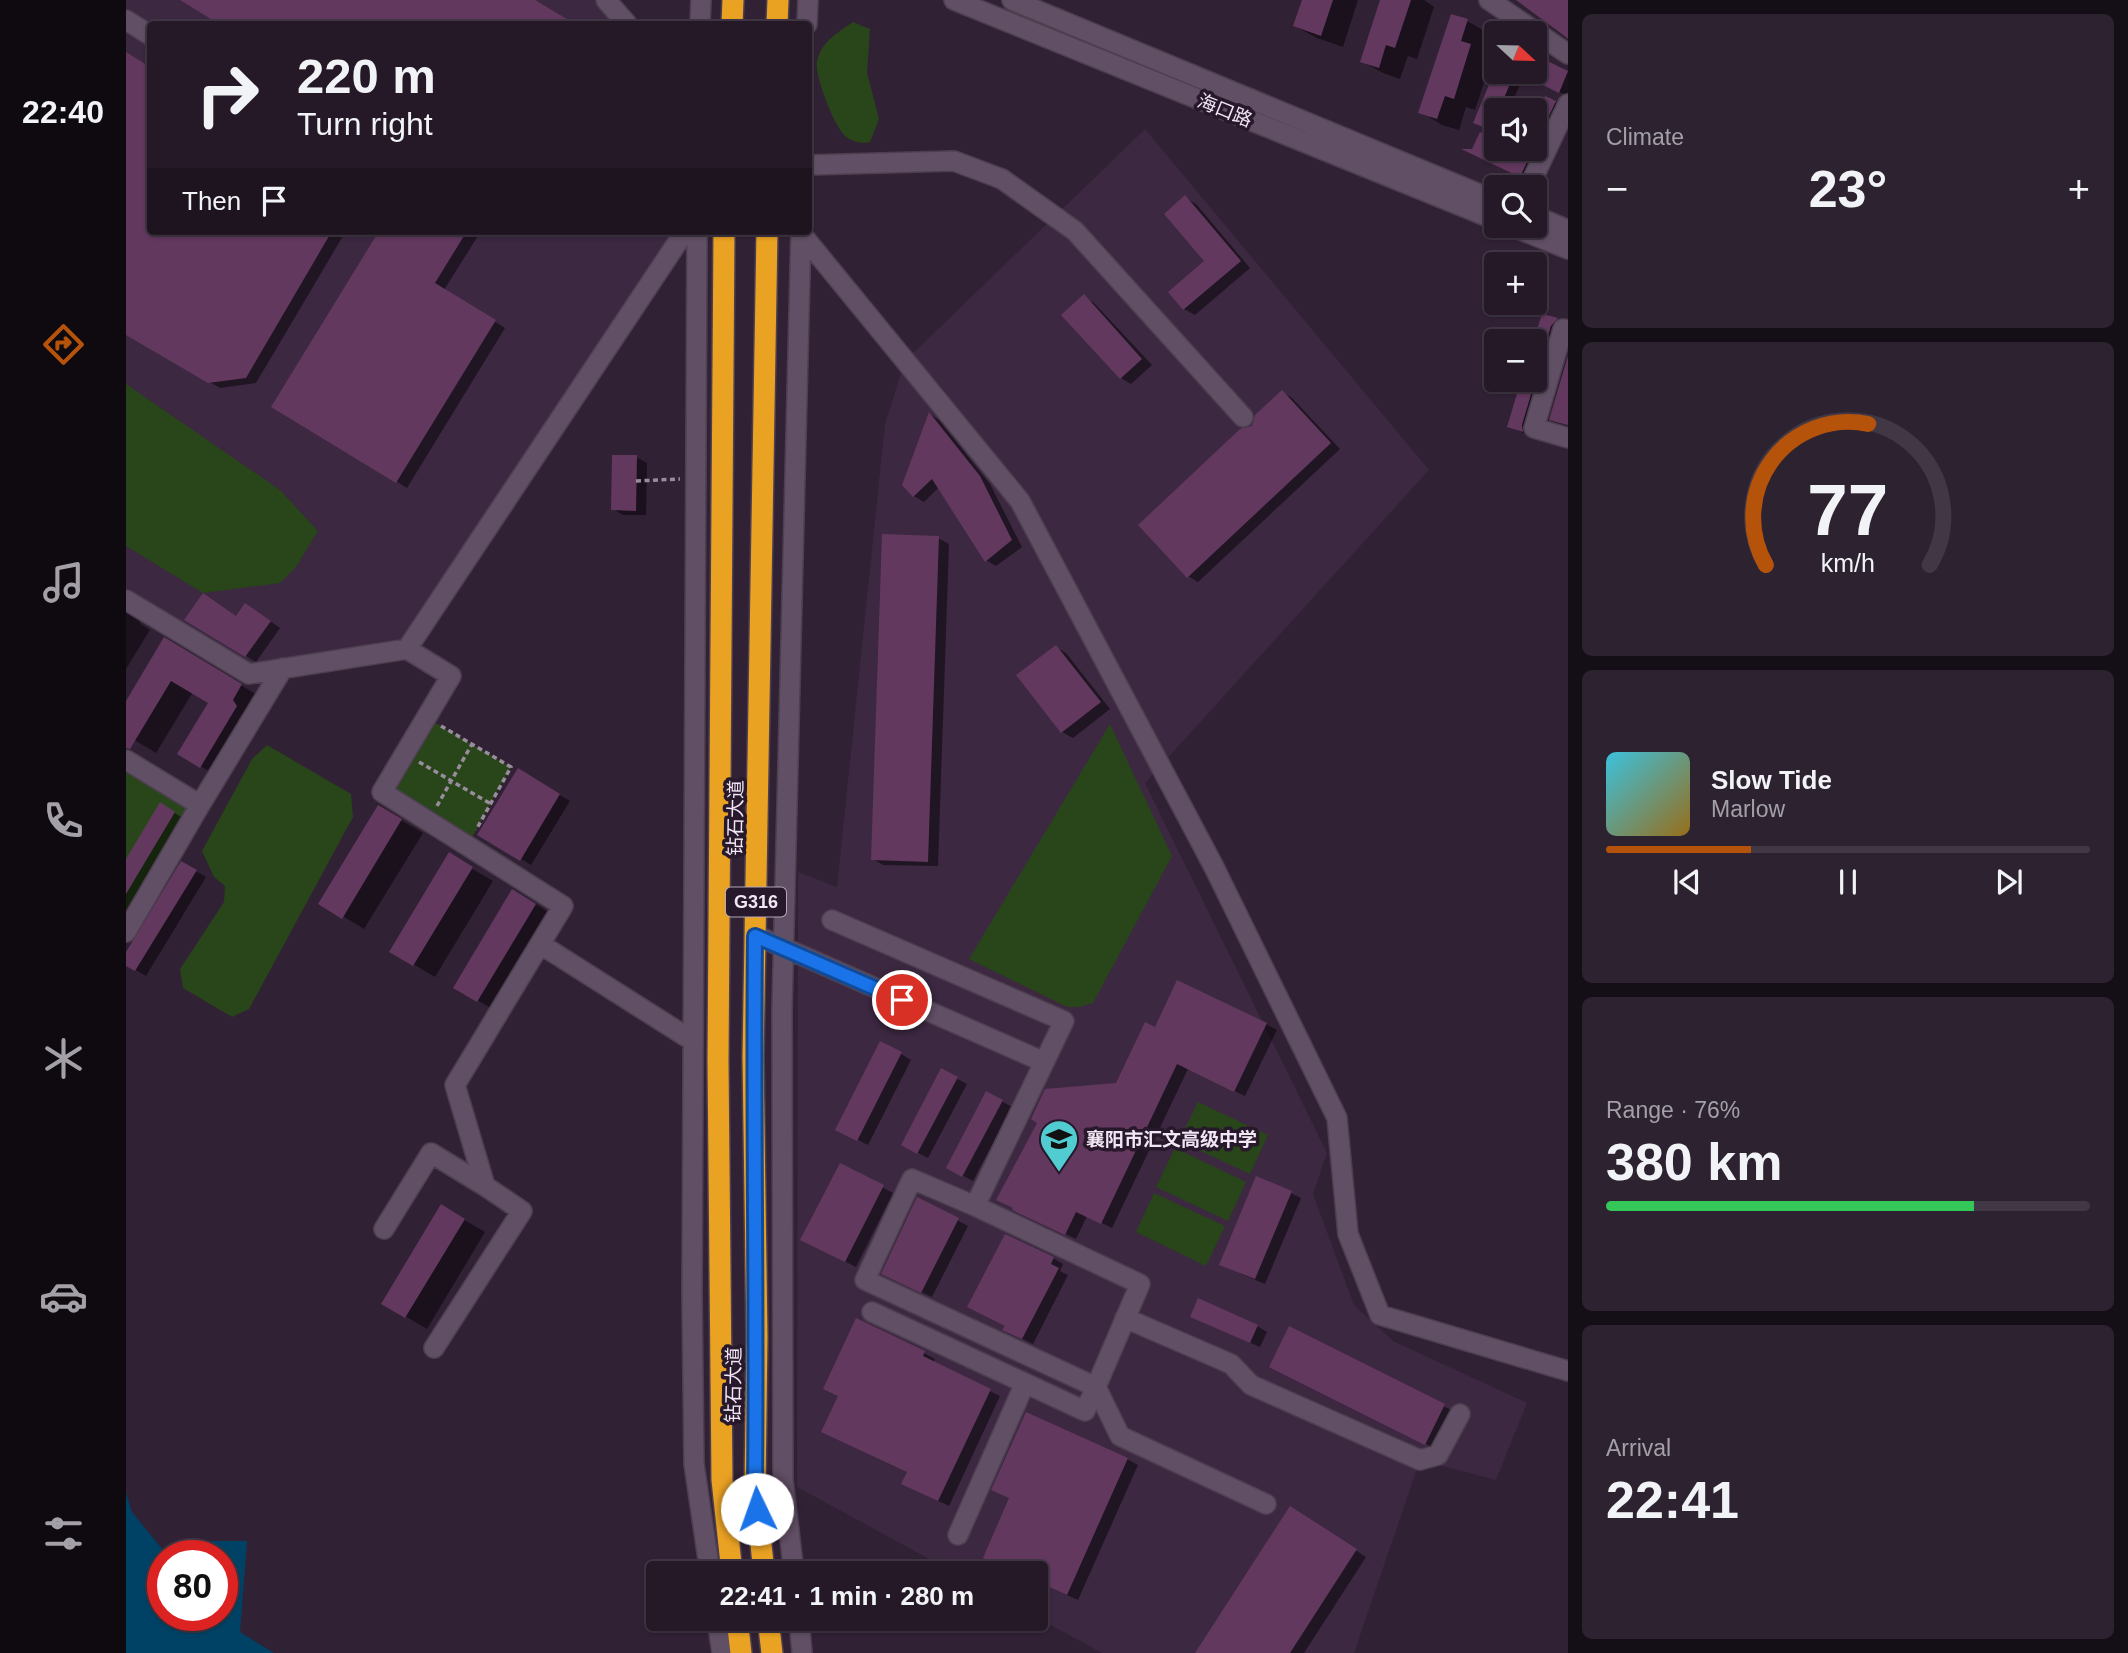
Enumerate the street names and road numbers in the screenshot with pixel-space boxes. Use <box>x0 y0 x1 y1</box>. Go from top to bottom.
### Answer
street label: 海口路 <box>1194 90 1255 131</box>
street label: 钻石大道 <box>724 780 747 856</box>
road number: G316 <box>726 888 786 917</box>
street label: 钻石大道 <box>722 1347 745 1423</box>

